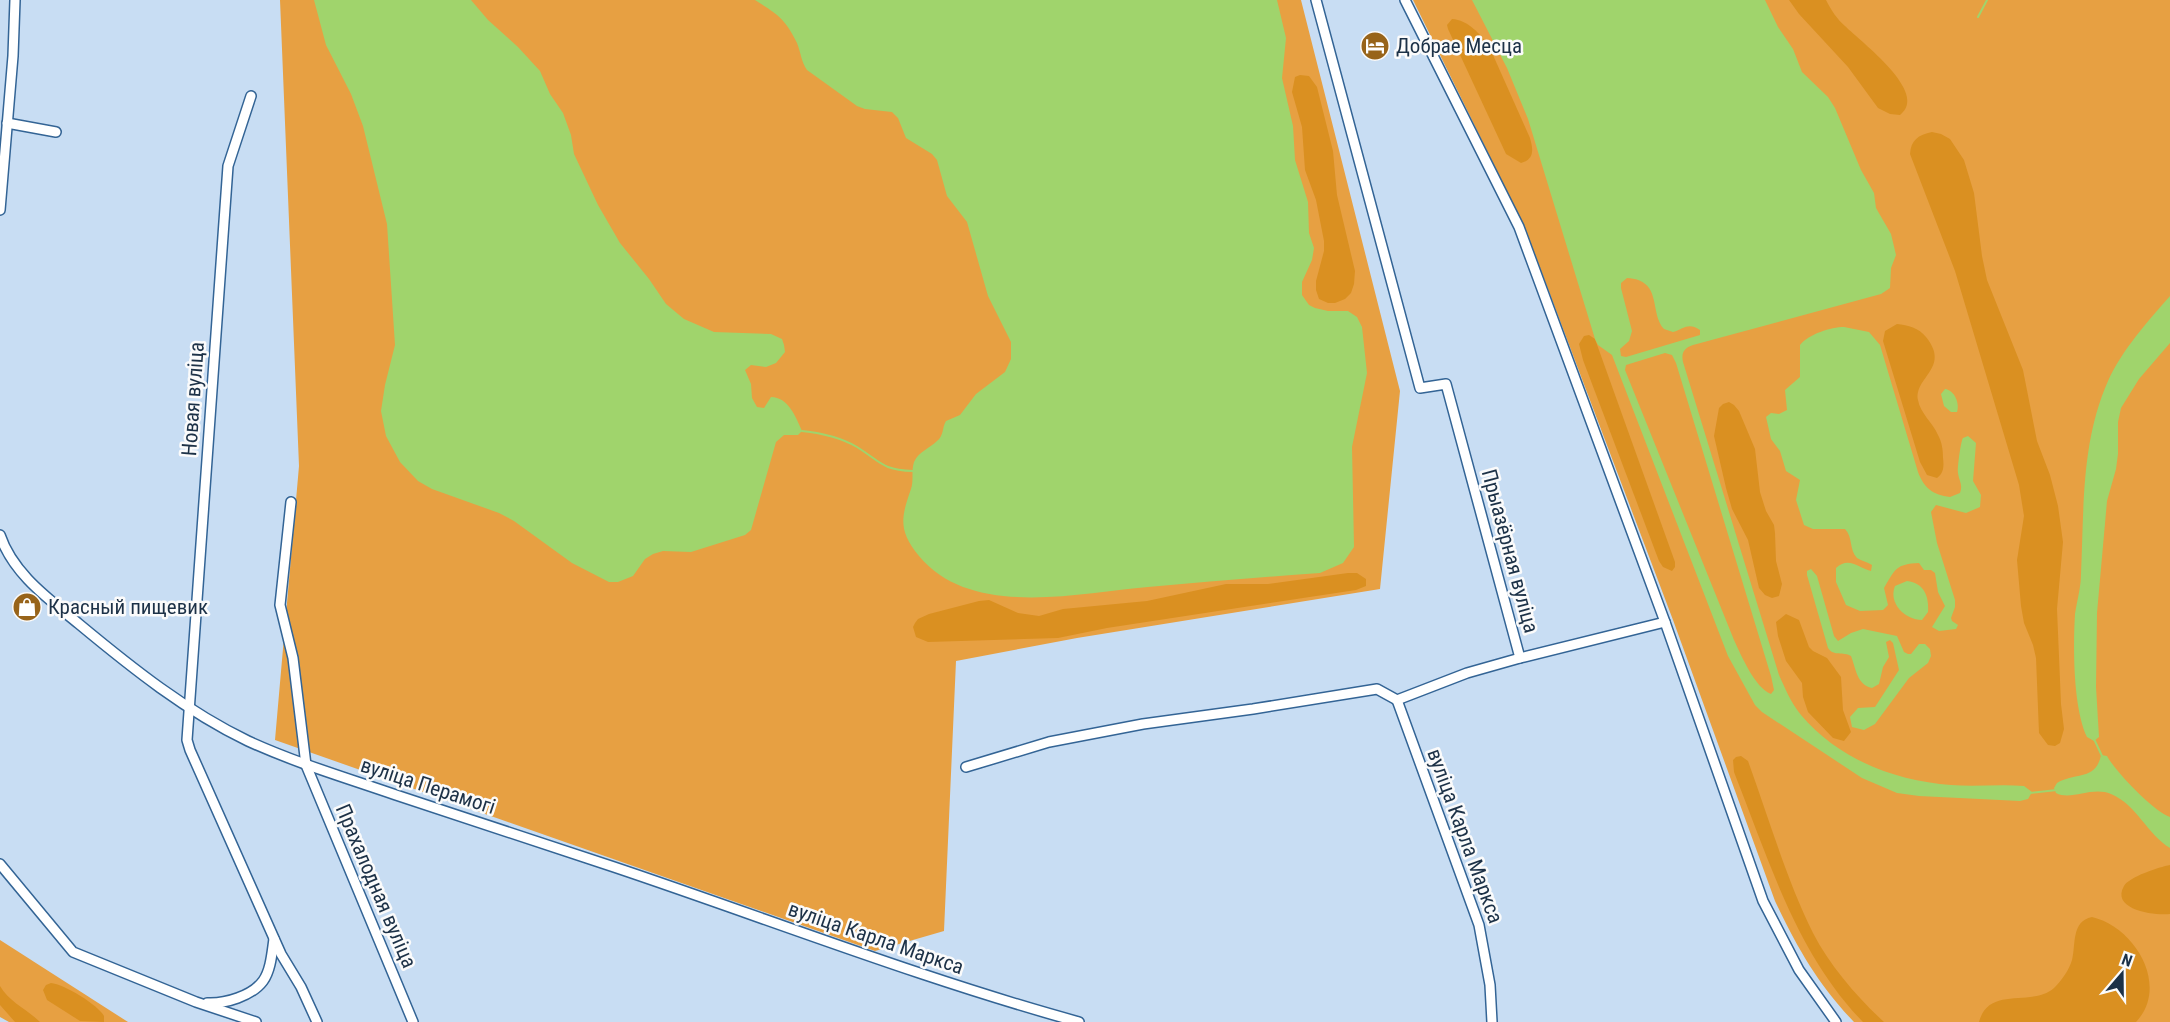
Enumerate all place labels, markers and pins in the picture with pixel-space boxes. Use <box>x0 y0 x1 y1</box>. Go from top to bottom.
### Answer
hotel icon: Добрае Месца <box>1359 30 1391 62</box>
place label: Добрае Месца <box>1396 34 1522 58</box>
shop icon: Красный пищевик <box>11 591 43 623</box>
place label: Красный пищевик <box>48 595 208 619</box>

